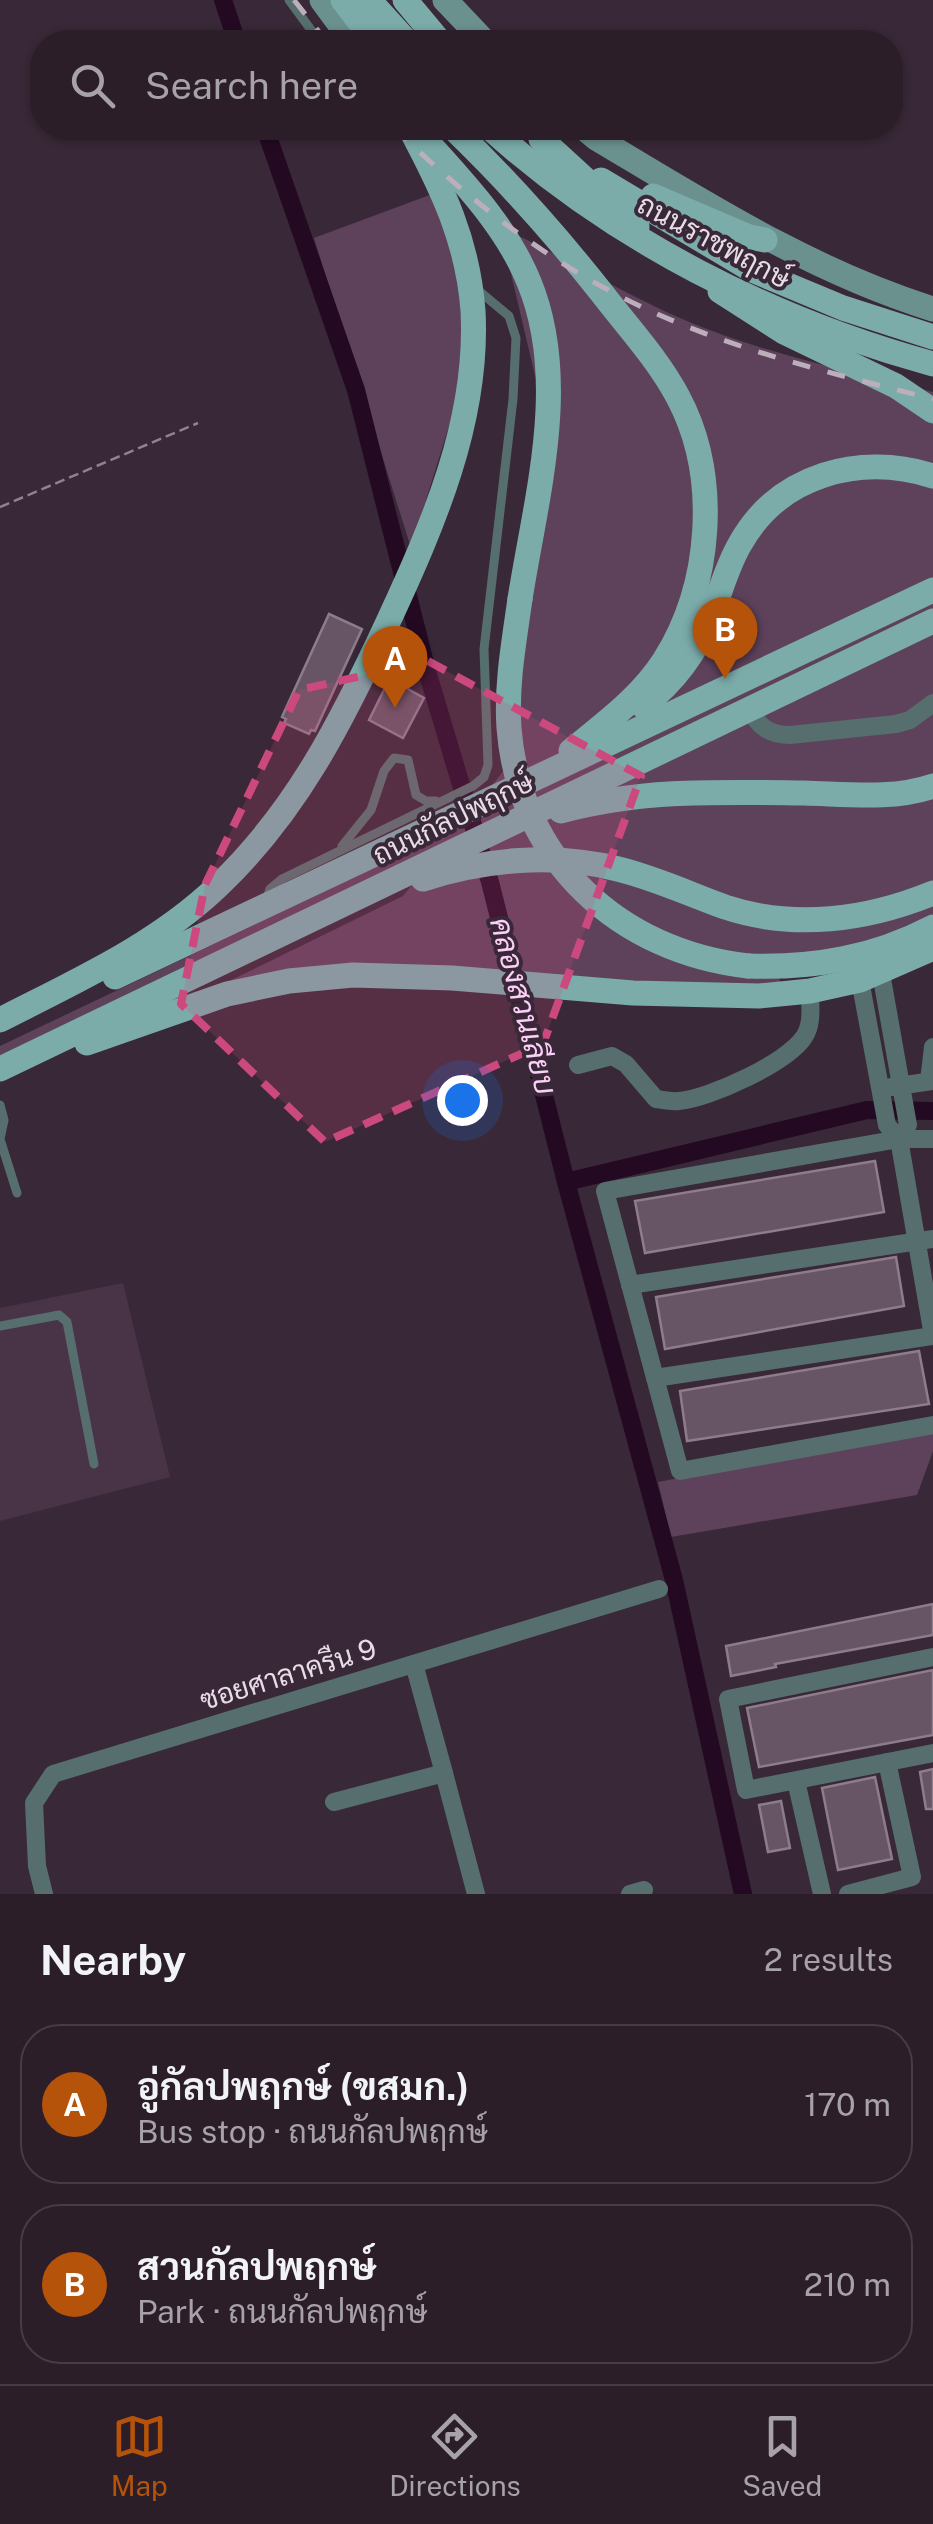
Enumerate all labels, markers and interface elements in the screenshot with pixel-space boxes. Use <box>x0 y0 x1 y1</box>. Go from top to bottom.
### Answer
search box <box>30 30 903 140</box>
icon: search <box>65 58 120 113</box>
text: Search here <box>145 63 358 108</box>
street label: ถนนราชพฤกษ์ <box>632 185 798 297</box>
pin: B <box>692 596 758 679</box>
pin: A <box>362 626 428 708</box>
street label: ถนนกัลปพฤกษ์ <box>366 762 540 872</box>
water label: คลองสวนเลียบ <box>483 913 565 1098</box>
your location <box>437 1075 488 1126</box>
street label: ซอยศาลาครืน 9 <box>195 1630 380 1716</box>
text: Nearby <box>40 1935 186 1984</box>
text: 2 results <box>764 1941 893 1978</box>
text: อู่กัลปพฤกษ์ (ขสมก.) <box>137 2064 469 2109</box>
text: A <box>63 2086 86 2123</box>
text: 170 m <box>804 2086 891 2123</box>
text: Bus stop · ถนนกัลปพฤกษ์ <box>137 2113 487 2150</box>
text: สวนกัลปพฤกษ์ <box>137 2244 377 2289</box>
text: B <box>64 2266 85 2303</box>
text: 210 m <box>804 2266 891 2303</box>
text: Park · ถนนกัลปพฤกษ์ <box>137 2293 427 2330</box>
tab: Map <box>111 2409 168 2502</box>
tab: Directions <box>389 2409 521 2502</box>
tab: Saved <box>742 2409 822 2502</box>

